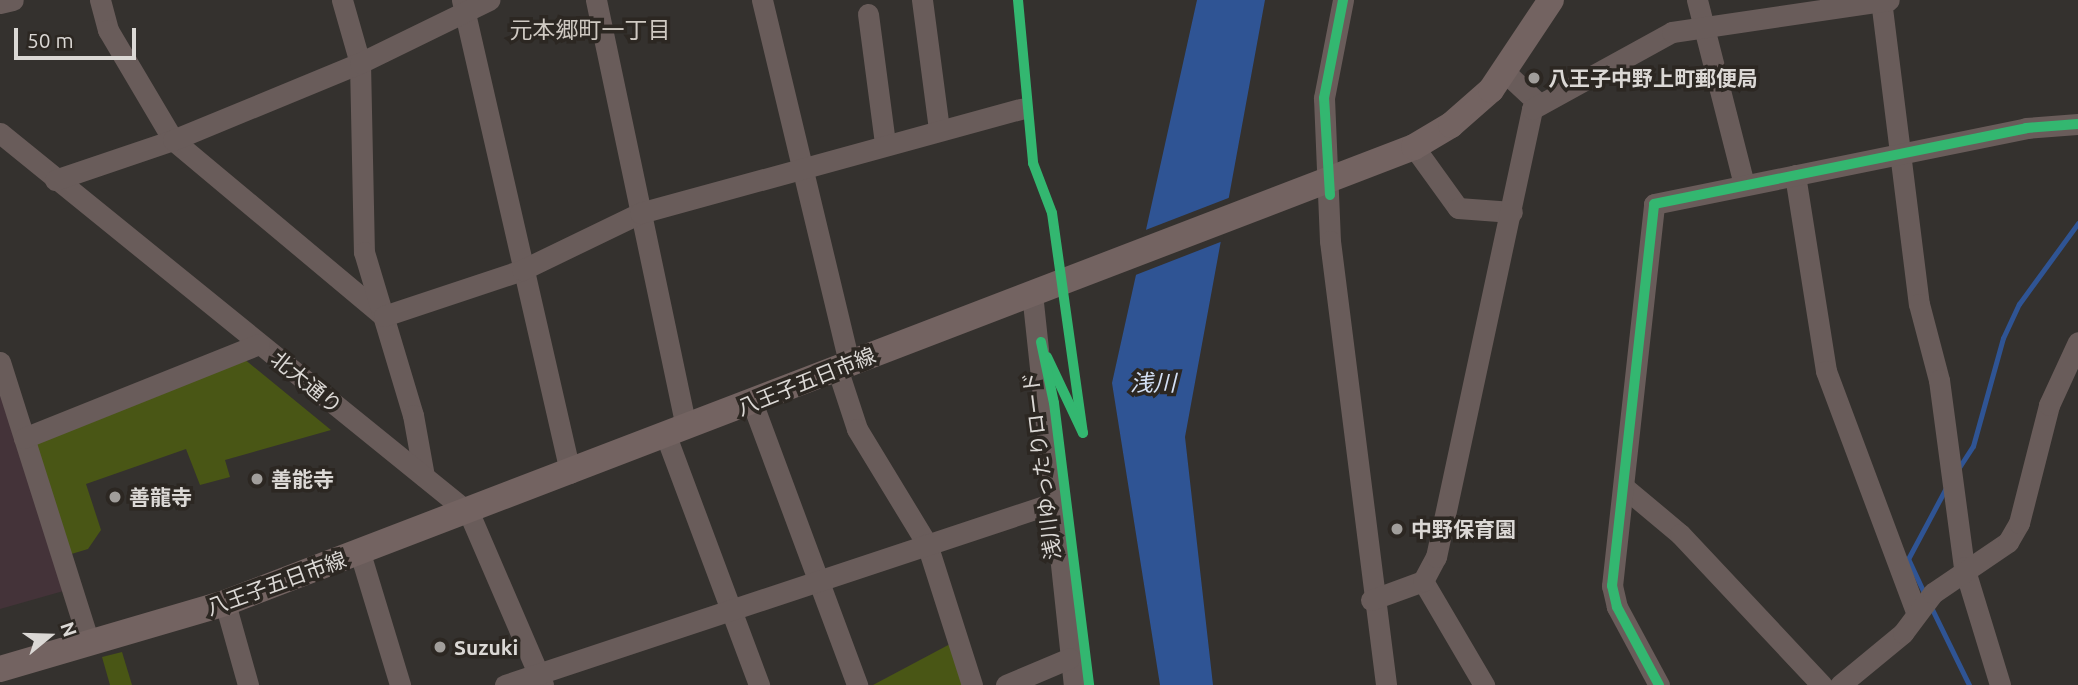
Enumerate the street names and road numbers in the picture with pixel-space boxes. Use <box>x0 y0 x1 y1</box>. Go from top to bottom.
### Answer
street label: 八王子五日市線 <box>733 342 879 420</box>
street label: 北大通り <box>266 346 348 418</box>
street label: 浅川ゆったりロード <box>1017 371 1065 561</box>
street label: 八王子五日市線 <box>203 546 349 620</box>

